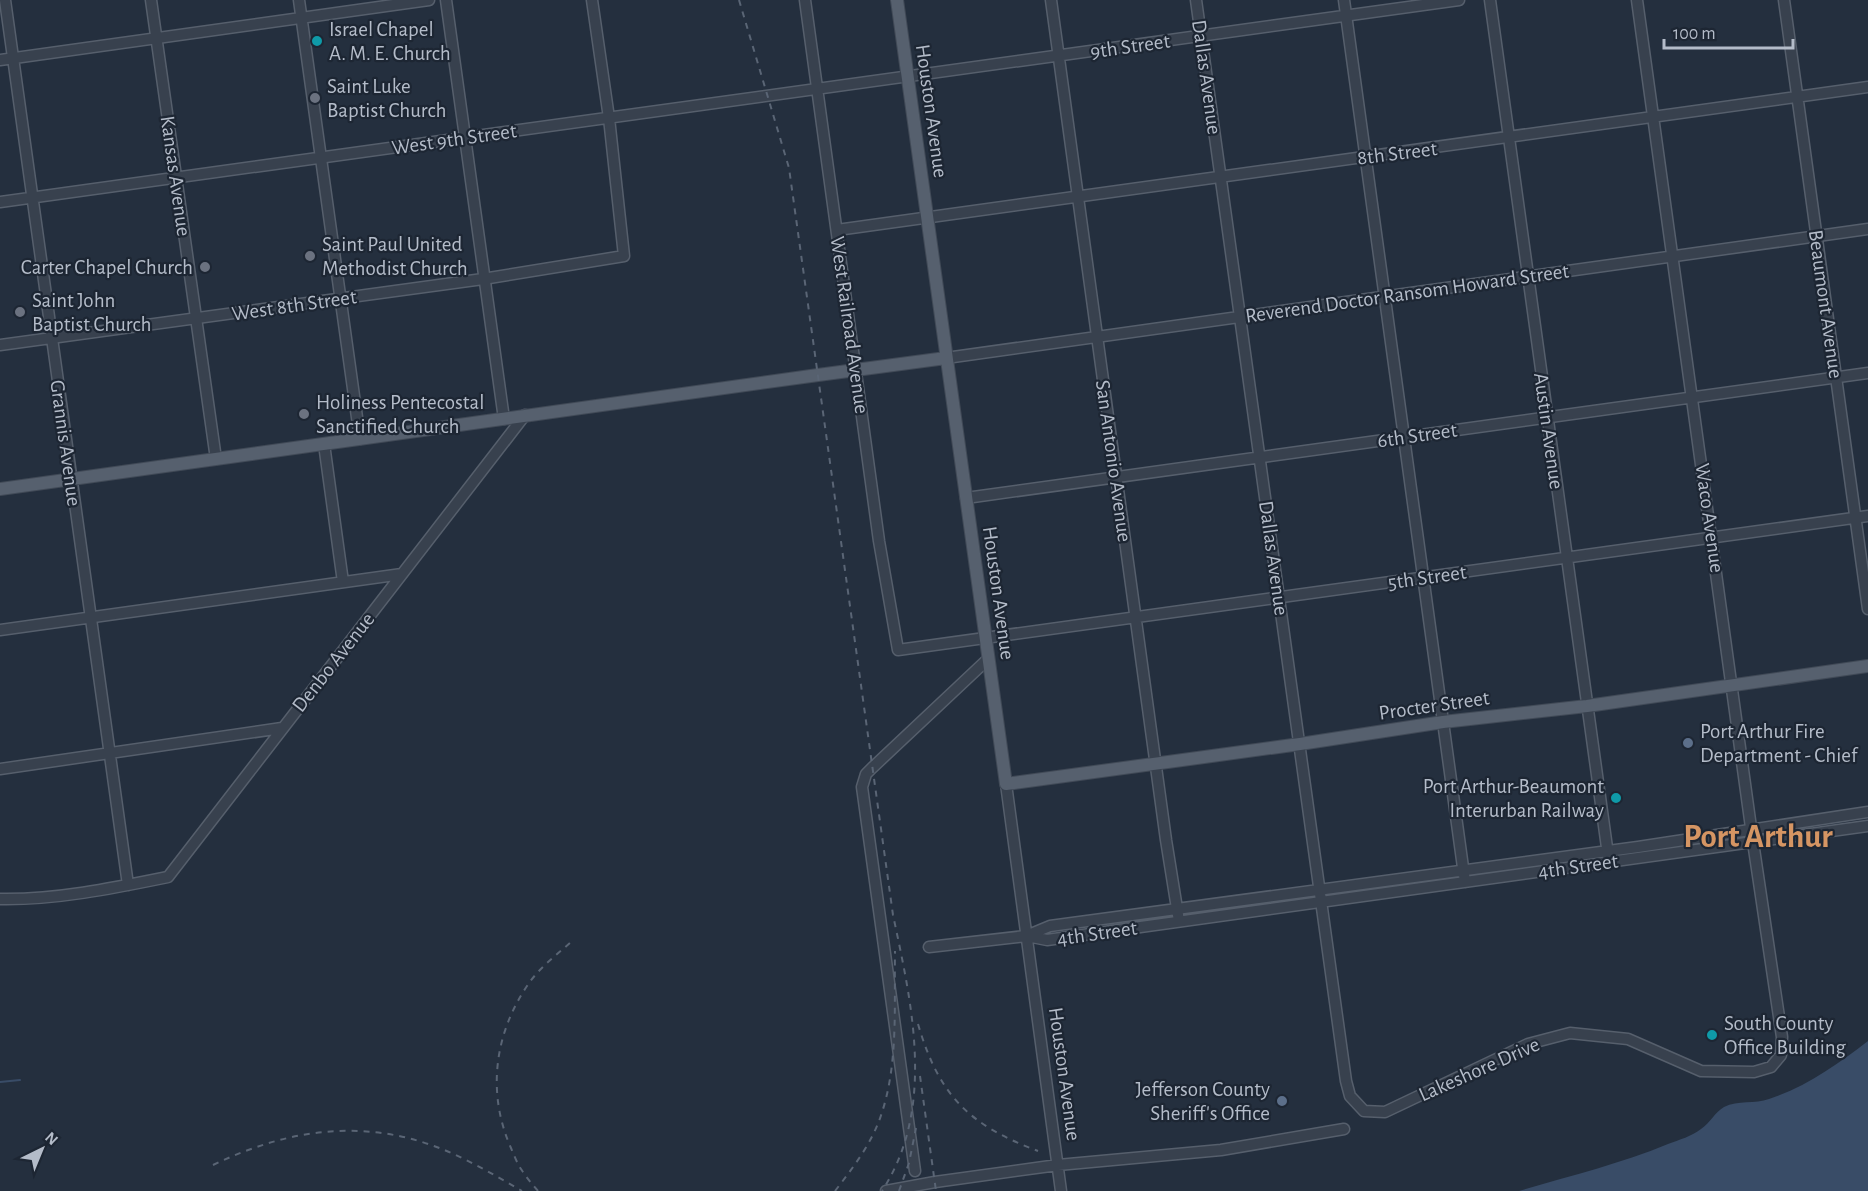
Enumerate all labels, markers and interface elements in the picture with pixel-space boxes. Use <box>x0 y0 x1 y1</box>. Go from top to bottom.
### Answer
scale bar <box>1664 12 1793 50</box>
street label: Dallas Avenue <box>1188 18 1225 136</box>
place label: Israel Chapel A. M. E. Church <box>329 19 451 64</box>
text: 100 m <box>1673 25 1716 43</box>
street label: 9th Street <box>1089 30 1172 62</box>
marker: Israel Chapel A. M. E. Church <box>310 34 324 48</box>
street label: Houston Avenue <box>912 43 951 179</box>
place label: Saint Luke Baptist Church <box>327 76 447 121</box>
marker: Saint Luke Baptist Church <box>308 91 322 105</box>
street label: Kansas Avenue <box>157 114 194 238</box>
street label: West 9th Street <box>390 120 518 159</box>
street label: 8th Street <box>1356 138 1439 169</box>
street label: Beaumont Avenue <box>1805 228 1846 380</box>
place label: Saint Paul United Methodist Church <box>322 234 468 279</box>
street label: West Railroad Avenue <box>827 235 872 415</box>
marker: Saint Paul United Methodist Church <box>303 249 317 263</box>
place label: Carter Chapel Church <box>21 257 193 278</box>
marker: Carter Chapel Church <box>198 260 212 274</box>
street label: Reverend Doctor Ransom Howard Street <box>1244 260 1571 327</box>
street label: West 8th Street <box>230 286 358 325</box>
place label: Saint John Baptist Church <box>32 290 152 335</box>
marker: Saint John Baptist Church <box>13 305 27 319</box>
street label: Austin Avenue <box>1530 371 1567 491</box>
street label: Grannis Avenue <box>46 379 85 508</box>
street label: San Antonio Avenue <box>1092 379 1135 543</box>
place label: Holiness Pentecostal Sanctified Church <box>316 392 484 437</box>
marker: Holiness Pentecostal Sanctified Church <box>297 407 311 421</box>
street label: 6th Street <box>1376 419 1459 451</box>
street label: Waco Avenue <box>1691 462 1728 574</box>
street label: Dallas Avenue <box>1255 499 1292 617</box>
street label: Houston Avenue <box>979 525 1018 661</box>
street label: 5th Street <box>1386 562 1468 593</box>
street label: Denbo Avenue <box>288 609 379 716</box>
street label: Procter Street <box>1377 687 1491 724</box>
place label: Port Arthur Fire Department - Chief <box>1700 721 1859 766</box>
marker: Port Arthur Fire Department - Chief <box>1681 736 1695 750</box>
place label: Port Arthur-Beaumont Interurban Railway <box>1423 776 1604 821</box>
marker: Port Arthur-Beaumont Interurban Railway <box>1609 791 1623 805</box>
district label: Port Arthur <box>1683 821 1833 854</box>
street label: 4th Street <box>1537 850 1620 883</box>
street label: 4th Street <box>1056 917 1139 950</box>
street label: Houston Avenue <box>1045 1006 1084 1142</box>
place label: South County Office Building <box>1724 1013 1847 1058</box>
marker: South County Office Building <box>1705 1028 1719 1042</box>
street label: Lakeshore Drive <box>1416 1033 1543 1105</box>
place label: Jefferson County Sheriff's Office <box>1135 1079 1270 1124</box>
marker: Jefferson County Sheriff's Office <box>1275 1094 1289 1108</box>
north arrow <box>12 1119 72 1179</box>
text: N <box>42 1129 61 1148</box>

